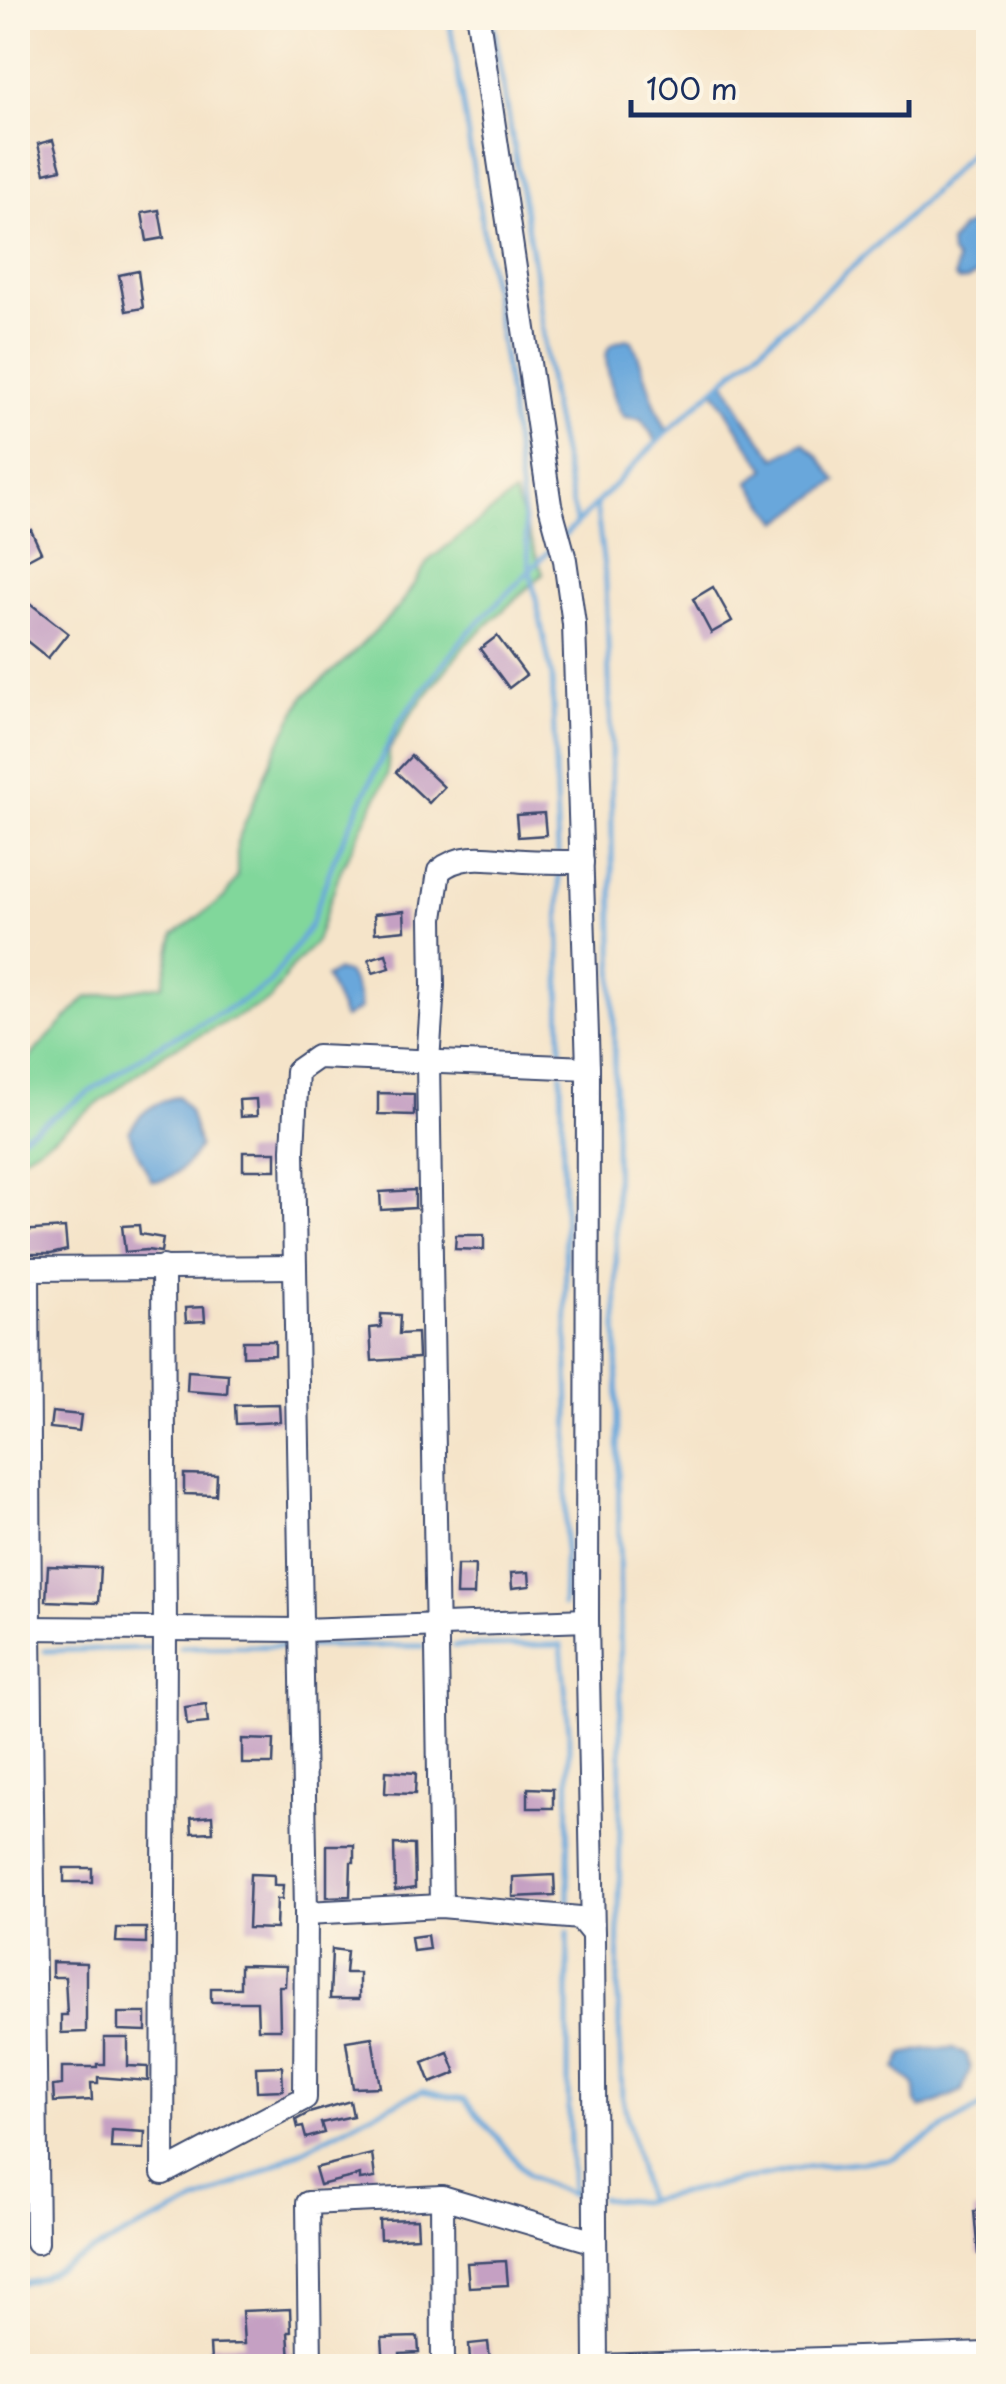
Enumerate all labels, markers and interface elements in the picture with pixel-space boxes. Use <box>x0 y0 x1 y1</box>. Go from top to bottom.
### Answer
scale bar <box>631 55 908 117</box>
text: 100 m <box>646 65 738 110</box>

